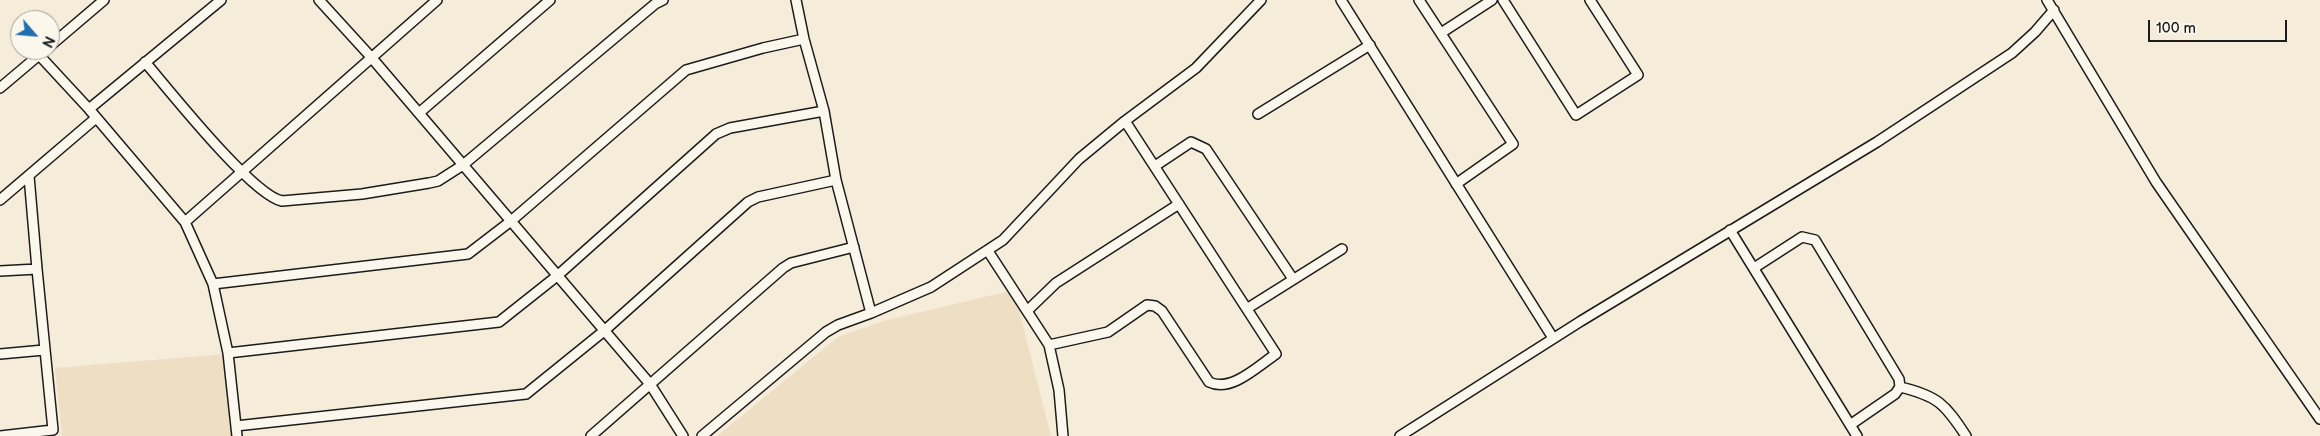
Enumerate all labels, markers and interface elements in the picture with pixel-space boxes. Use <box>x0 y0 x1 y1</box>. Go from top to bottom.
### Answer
north arrow <box>10 10 60 60</box>
scale bar <box>2150 10 2289 42</box>
text: 100 m <box>2156 19 2196 38</box>
text: N <box>38 33 58 50</box>

